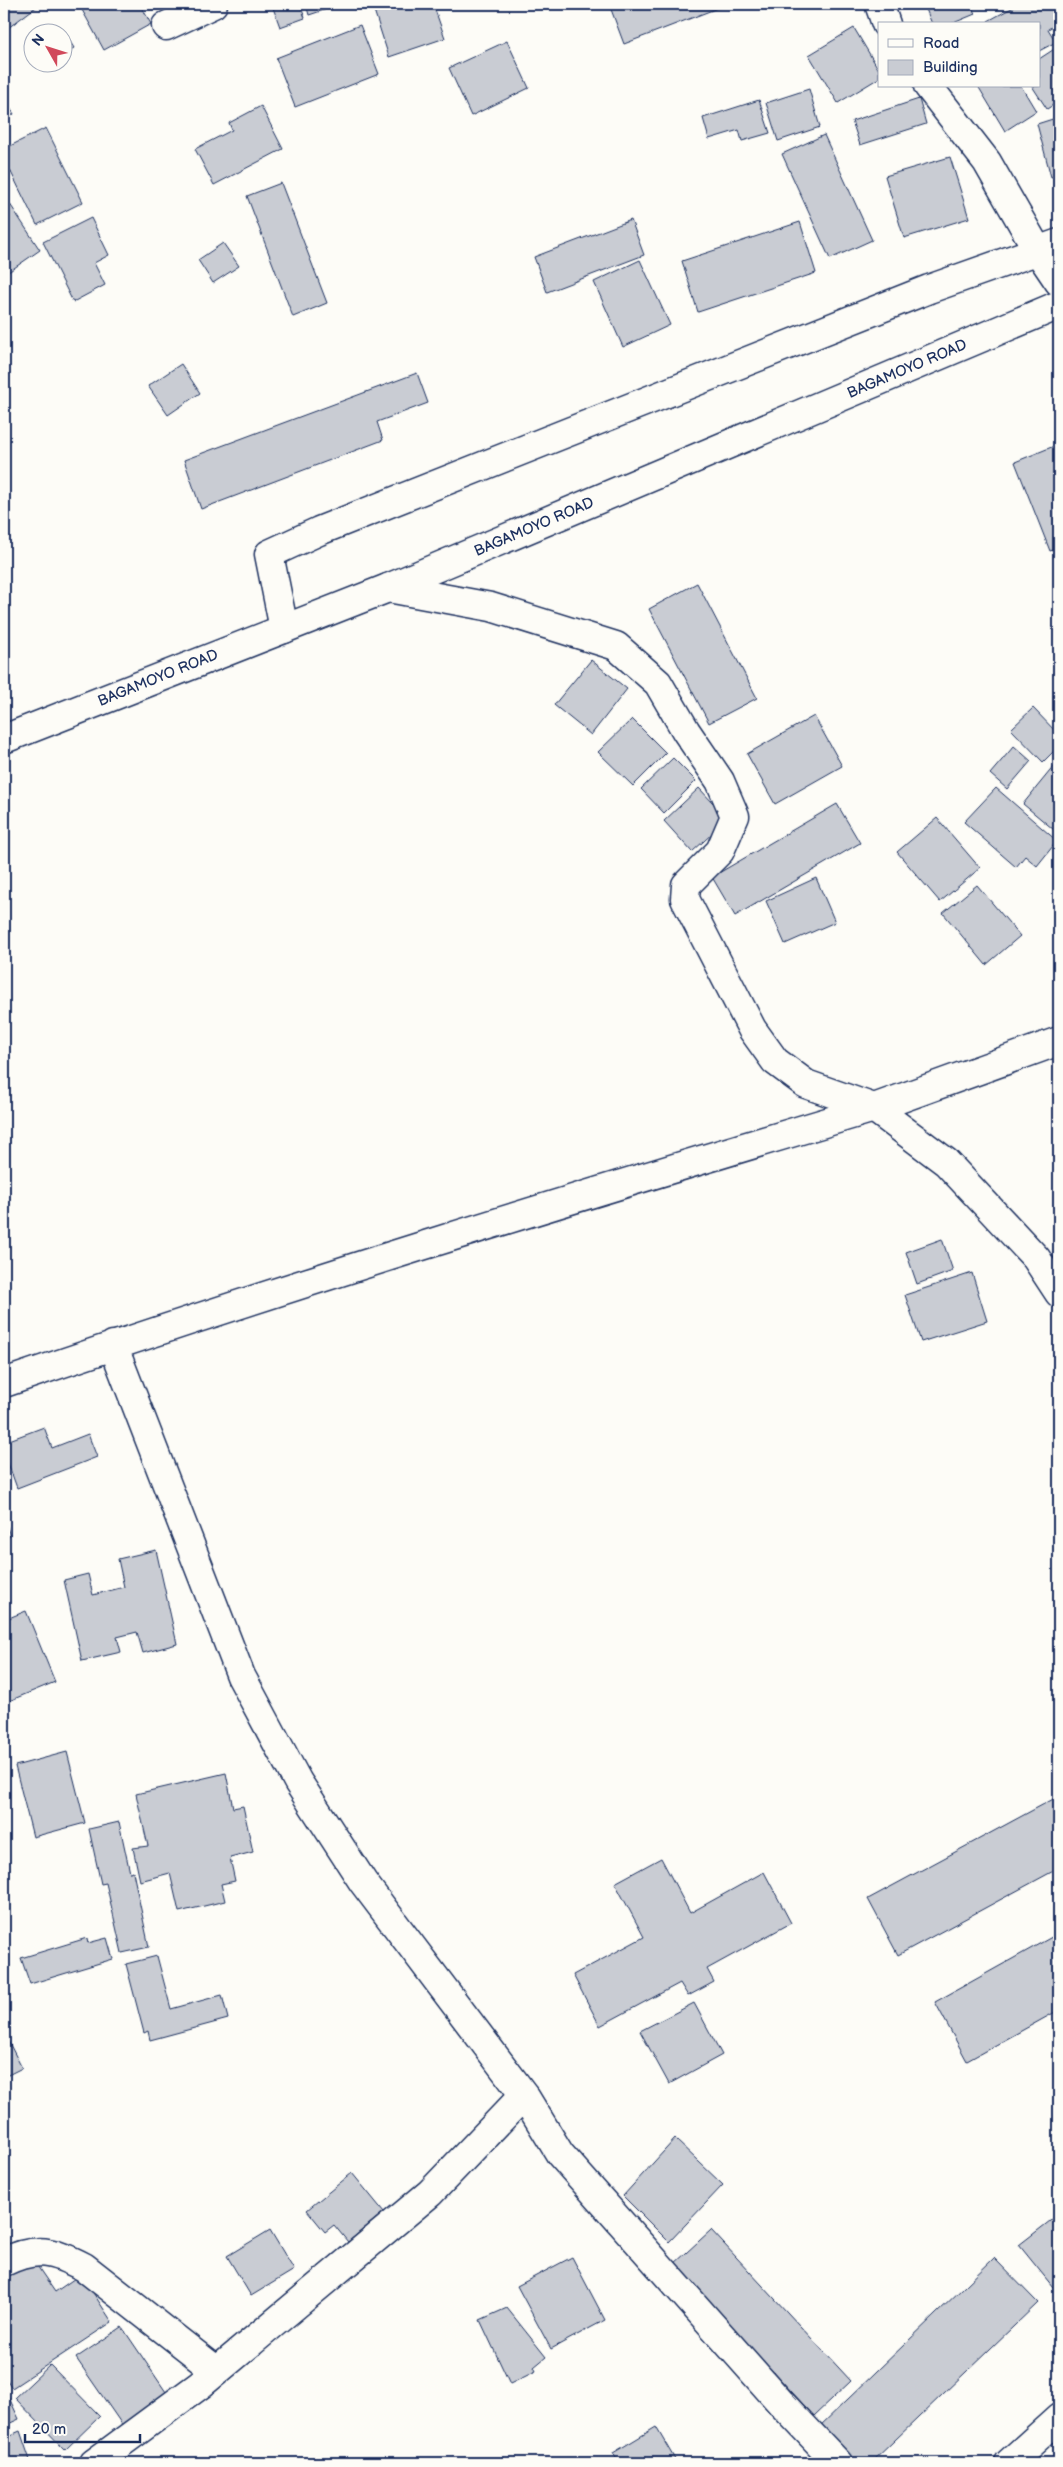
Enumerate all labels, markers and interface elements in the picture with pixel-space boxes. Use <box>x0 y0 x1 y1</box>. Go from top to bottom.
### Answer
north arrow <box>22 22 72 72</box>
legend <box>878 22 1040 88</box>
text: N <box>28 31 48 50</box>
text: Road <box>923 34 959 53</box>
text: Building <box>923 58 978 77</box>
street label: BAGAMOYO ROAD <box>844 335 970 403</box>
street label: BAGAMOYO ROAD <box>471 493 597 561</box>
street label: BAGAMOYO ROAD <box>95 645 221 711</box>
scale bar <box>25 2412 140 2444</box>
text: 20 m <box>32 2420 66 2439</box>

